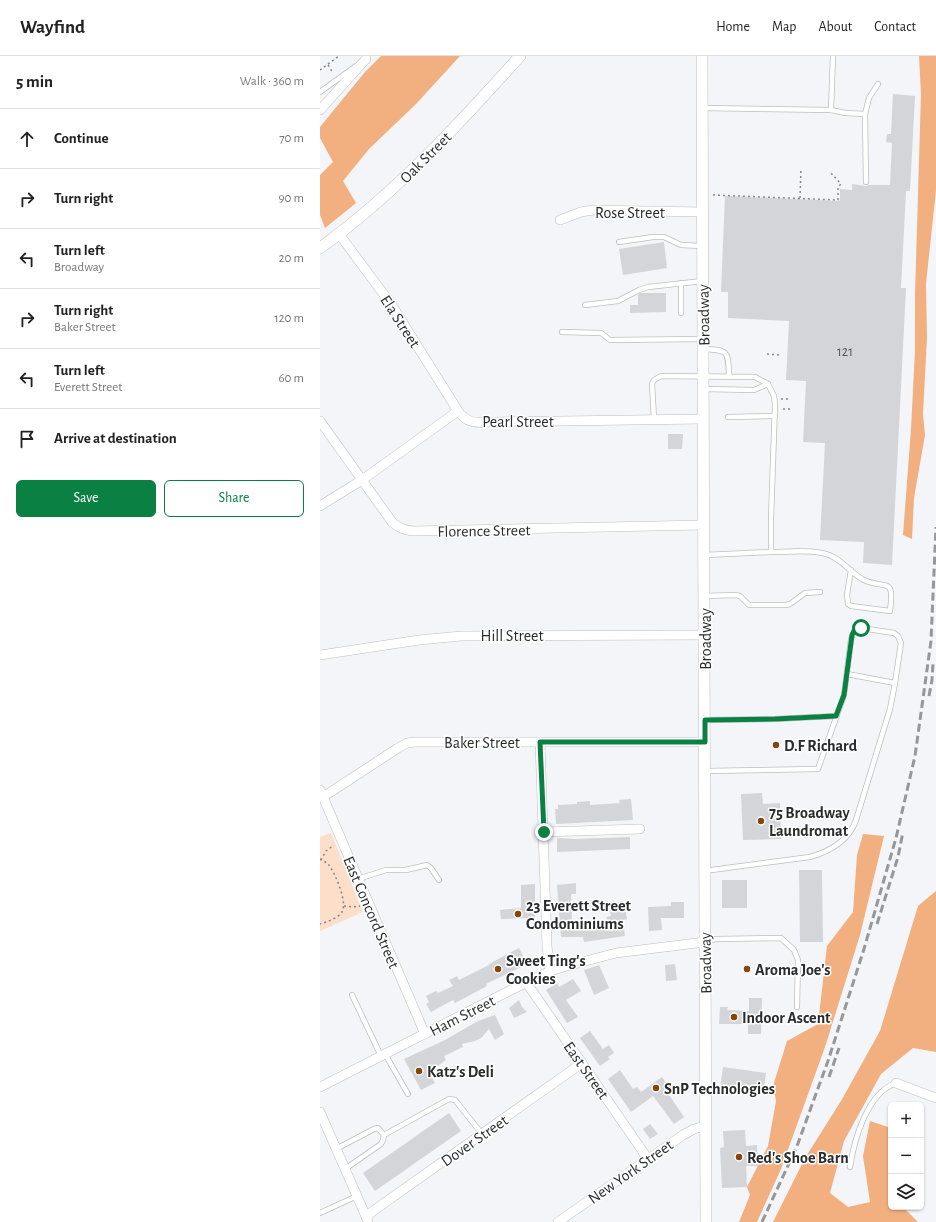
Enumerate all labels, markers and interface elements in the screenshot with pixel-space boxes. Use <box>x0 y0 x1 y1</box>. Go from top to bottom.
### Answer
text: Wayfind <box>20 18 85 37</box>
text: Home <box>716 20 750 34</box>
text: Map <box>772 20 796 34</box>
text: About <box>818 20 852 34</box>
text: Contact <box>874 20 916 34</box>
text: 5 min <box>16 73 53 90</box>
text: Walk · 360 m <box>240 75 304 88</box>
icon: ahead <box>16 128 38 150</box>
street label: Oak Street <box>397 129 454 186</box>
text: Continue <box>54 131 109 146</box>
text: 70 m <box>279 132 304 145</box>
icon: right <box>16 188 38 210</box>
text: Turn right <box>54 191 113 206</box>
text: 90 m <box>278 192 304 205</box>
street label: Rose Street <box>595 205 665 221</box>
text: Turn left <box>54 243 105 258</box>
icon: left <box>16 248 38 270</box>
text: 20 m <box>279 252 304 265</box>
text: Broadway <box>54 261 104 274</box>
street label: Broadway <box>695 284 714 346</box>
street label: Ela Street <box>377 292 423 351</box>
text: Turn right <box>54 303 113 318</box>
icon: right <box>16 308 38 330</box>
text: 120 m <box>274 312 304 325</box>
text: Baker Street <box>54 321 116 334</box>
house number: 121 <box>837 345 853 359</box>
text: Turn left <box>54 363 105 378</box>
icon: left <box>16 368 38 390</box>
text: 60 m <box>278 372 304 385</box>
text: Everett Street <box>54 381 122 394</box>
street label: Pearl Street <box>482 414 554 430</box>
icon: arrive <box>16 428 38 450</box>
text: Arrive at destination <box>54 431 177 446</box>
button: Save <box>16 480 156 517</box>
button: Share <box>164 480 304 517</box>
street label: Florence Street <box>437 522 531 540</box>
street label: Broadway <box>698 608 715 670</box>
route start <box>852 619 870 637</box>
street label: Hill Street <box>480 628 544 644</box>
street label: Baker Street <box>444 735 520 751</box>
place label: D.F Richard <box>784 738 858 754</box>
marker: D.F Richard <box>771 740 781 750</box>
place label: 75 Broadway Laundromat <box>769 805 851 839</box>
marker: 75 Broadway Laundromat <box>756 816 766 826</box>
route end <box>535 823 553 841</box>
street label: East Concord Street <box>340 854 402 971</box>
place label: 23 Everett Street Condominiums <box>526 898 632 932</box>
marker: 23 Everett Street Condominiums <box>513 909 523 919</box>
street label: Broadway <box>697 932 716 994</box>
place label: Sweet Ting's Cookies <box>506 953 586 987</box>
place label: Aroma Joe's <box>755 962 830 978</box>
marker: Sweet Ting's Cookies <box>493 964 503 974</box>
marker: Aroma Joe's <box>742 964 752 974</box>
street label: Ham Street <box>427 993 498 1039</box>
place label: Indoor Ascent <box>742 1010 831 1026</box>
marker: Indoor Ascent <box>729 1012 739 1022</box>
street label: East Street <box>561 1039 612 1102</box>
place label: Katz's Deli <box>427 1064 494 1080</box>
marker: Katz's Deli <box>414 1066 424 1076</box>
place label: SnP Technologies <box>664 1081 775 1097</box>
marker: SnP Technologies <box>651 1083 661 1093</box>
map controls <box>888 1102 924 1210</box>
button: + <box>888 1102 924 1138</box>
street label: Dover Street <box>438 1112 511 1170</box>
street label: New York Street <box>585 1137 676 1207</box>
button: − <box>888 1138 924 1174</box>
place label: Red's Shoe Barn <box>747 1150 849 1166</box>
marker: Red's Shoe Barn <box>734 1152 744 1162</box>
button: layers <box>888 1174 924 1210</box>

